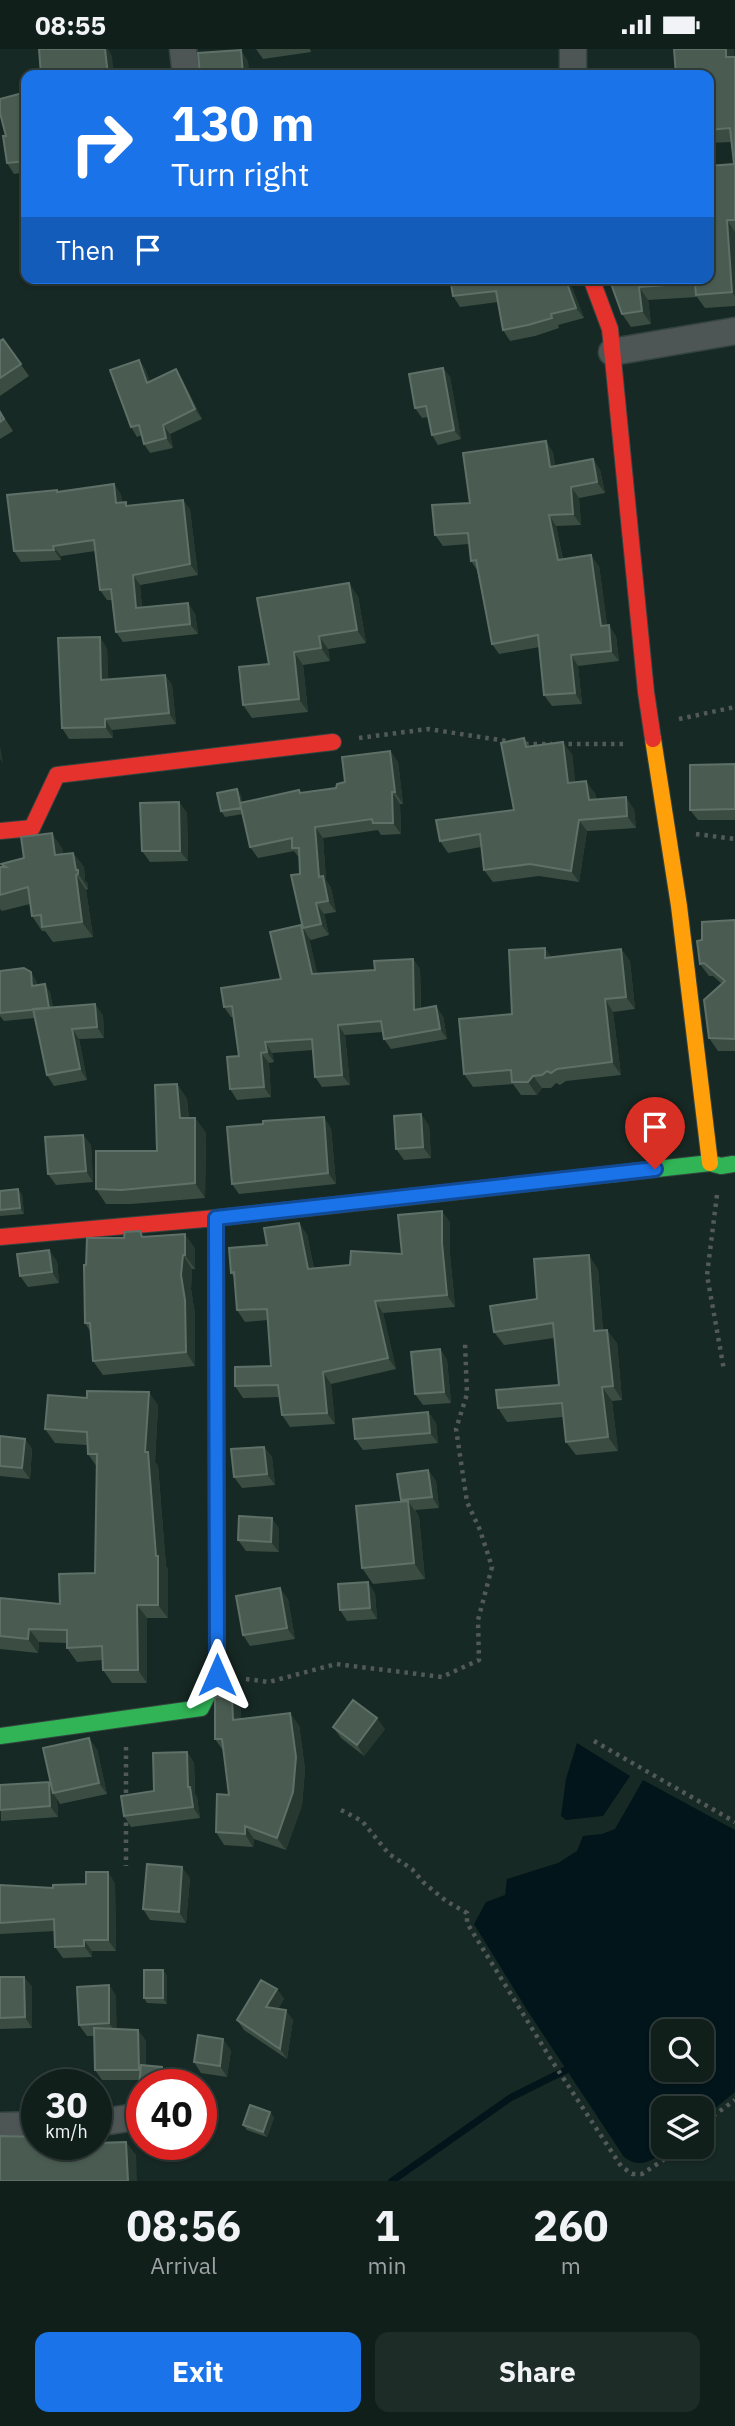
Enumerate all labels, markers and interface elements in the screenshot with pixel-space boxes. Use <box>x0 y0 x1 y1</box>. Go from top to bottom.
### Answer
text: 08:55 <box>35 8 106 42</box>
text: 130 m <box>171 91 315 154</box>
icon: right <box>56 98 147 189</box>
text: Turn right <box>171 153 309 195</box>
icon: arrive <box>129 231 167 269</box>
text: Then <box>56 233 115 267</box>
pin <box>625 1097 685 1169</box>
icon: arrive <box>636 1108 674 1146</box>
position arrow <box>180 1638 254 1712</box>
map controls <box>651 2019 714 2159</box>
button: search <box>651 2019 714 2082</box>
speed limit sign: 40 <box>126 2069 217 2160</box>
text: 30 <box>45 2082 88 2128</box>
button: layers <box>651 2096 714 2159</box>
text: km/h <box>45 2120 88 2143</box>
text: 08:56 <box>126 2198 241 2253</box>
text: 1 <box>374 2198 400 2253</box>
text: 260 <box>533 2198 609 2253</box>
text: Arrival <box>150 2250 217 2280</box>
text: min <box>368 2250 406 2280</box>
text: m <box>561 2250 581 2280</box>
button: Exit <box>35 2332 361 2412</box>
button: Share <box>375 2332 700 2412</box>

